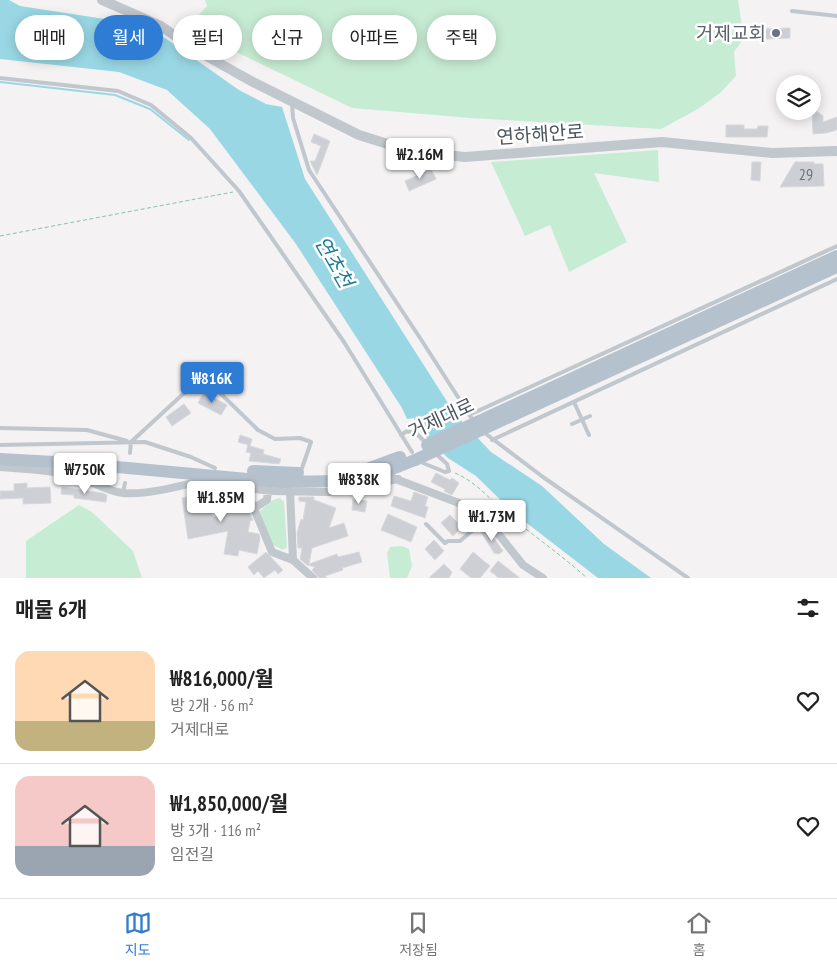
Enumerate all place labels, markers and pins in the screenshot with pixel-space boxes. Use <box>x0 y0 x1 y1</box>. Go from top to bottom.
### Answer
place label: 거제교회 <box>696 21 766 45</box>
marker: 거제교회 <box>770 27 782 39</box>
pin: ₩2.16M <box>379 138 461 180</box>
pin: ₩816K <box>177 362 247 404</box>
pin: ₩750K <box>50 452 120 495</box>
pin: ₩838K <box>324 462 394 505</box>
pin: ₩1.85M <box>180 480 262 523</box>
pin: ₩1.73M <box>451 500 533 542</box>

